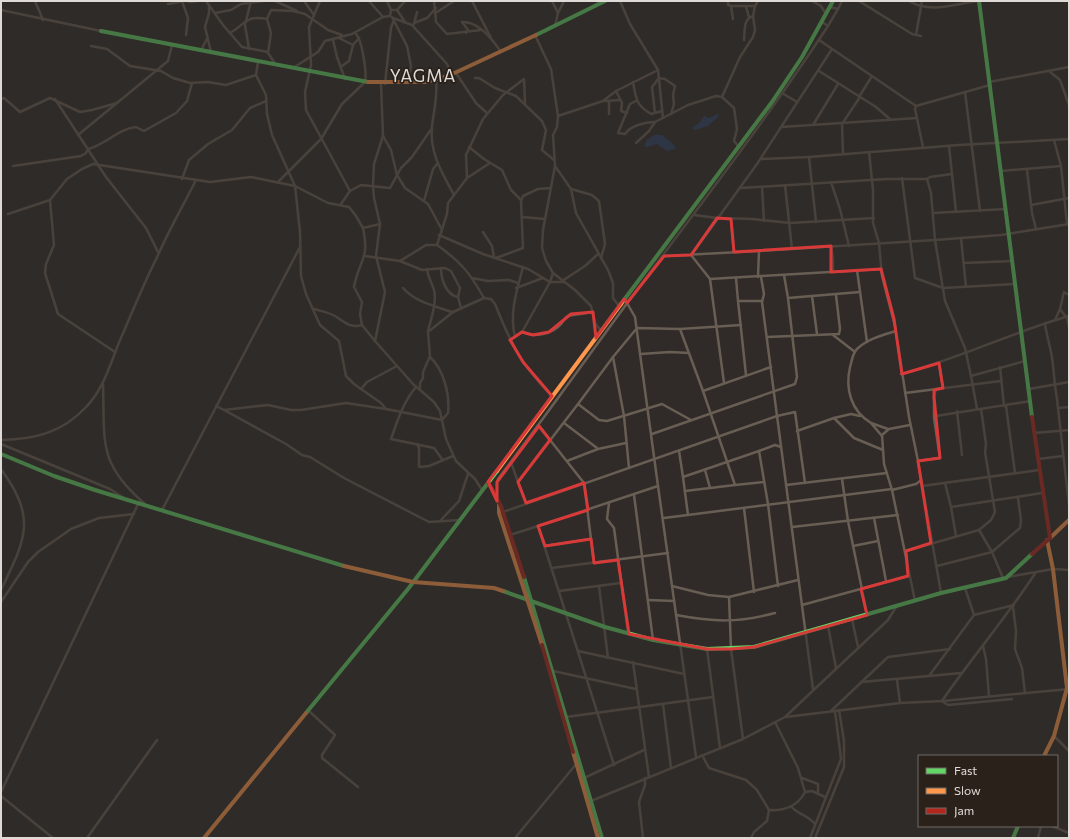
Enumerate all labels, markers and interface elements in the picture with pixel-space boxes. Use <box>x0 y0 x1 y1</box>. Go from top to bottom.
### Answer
district label: YAGMA <box>390 65 456 86</box>
legend <box>918 755 1058 827</box>
text: Fast <box>954 763 977 777</box>
text: Slow <box>954 783 981 797</box>
text: Jam <box>954 803 974 818</box>

